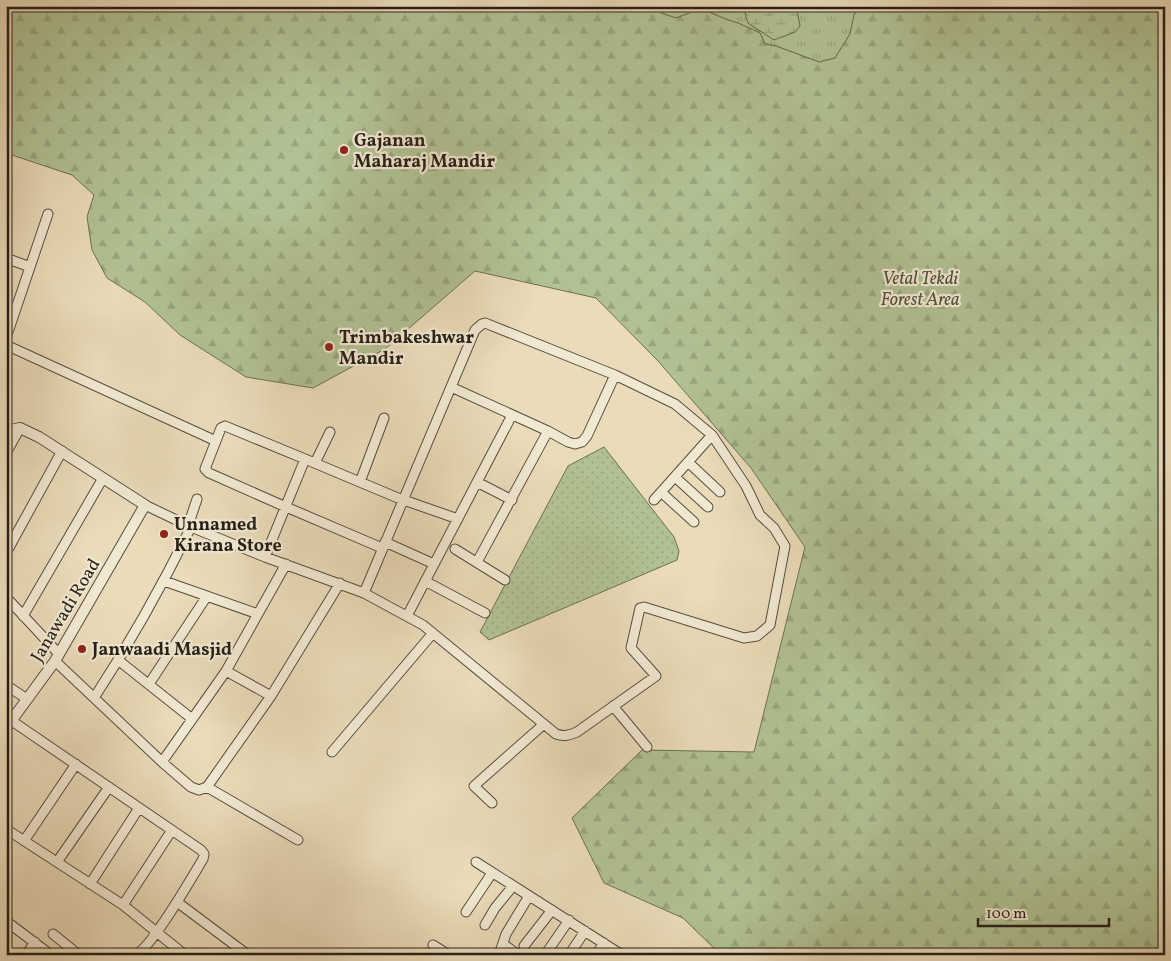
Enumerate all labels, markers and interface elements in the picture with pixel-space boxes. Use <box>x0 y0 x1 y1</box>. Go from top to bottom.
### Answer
place label: Gajanan Maharaj Mandir <box>354 129 495 175</box>
marker: Gajanan Maharaj Mandir <box>338 144 350 156</box>
park label: Vetal Tekdi Forest Area <box>881 267 959 313</box>
place label: Trimbakeshwar Mandir <box>339 326 474 372</box>
marker: Trimbakeshwar Mandir <box>323 341 335 353</box>
place label: Unnamed Kirana Store <box>174 513 282 559</box>
marker: Unnamed Kirana Store <box>158 528 170 540</box>
street label: Janawadi Road <box>26 554 107 667</box>
place label: Janwaadi Masjid <box>91 638 232 663</box>
marker: Janwaadi Masjid <box>76 643 88 655</box>
scale bar <box>978 896 1110 928</box>
text: 100 m <box>986 904 1026 925</box>

